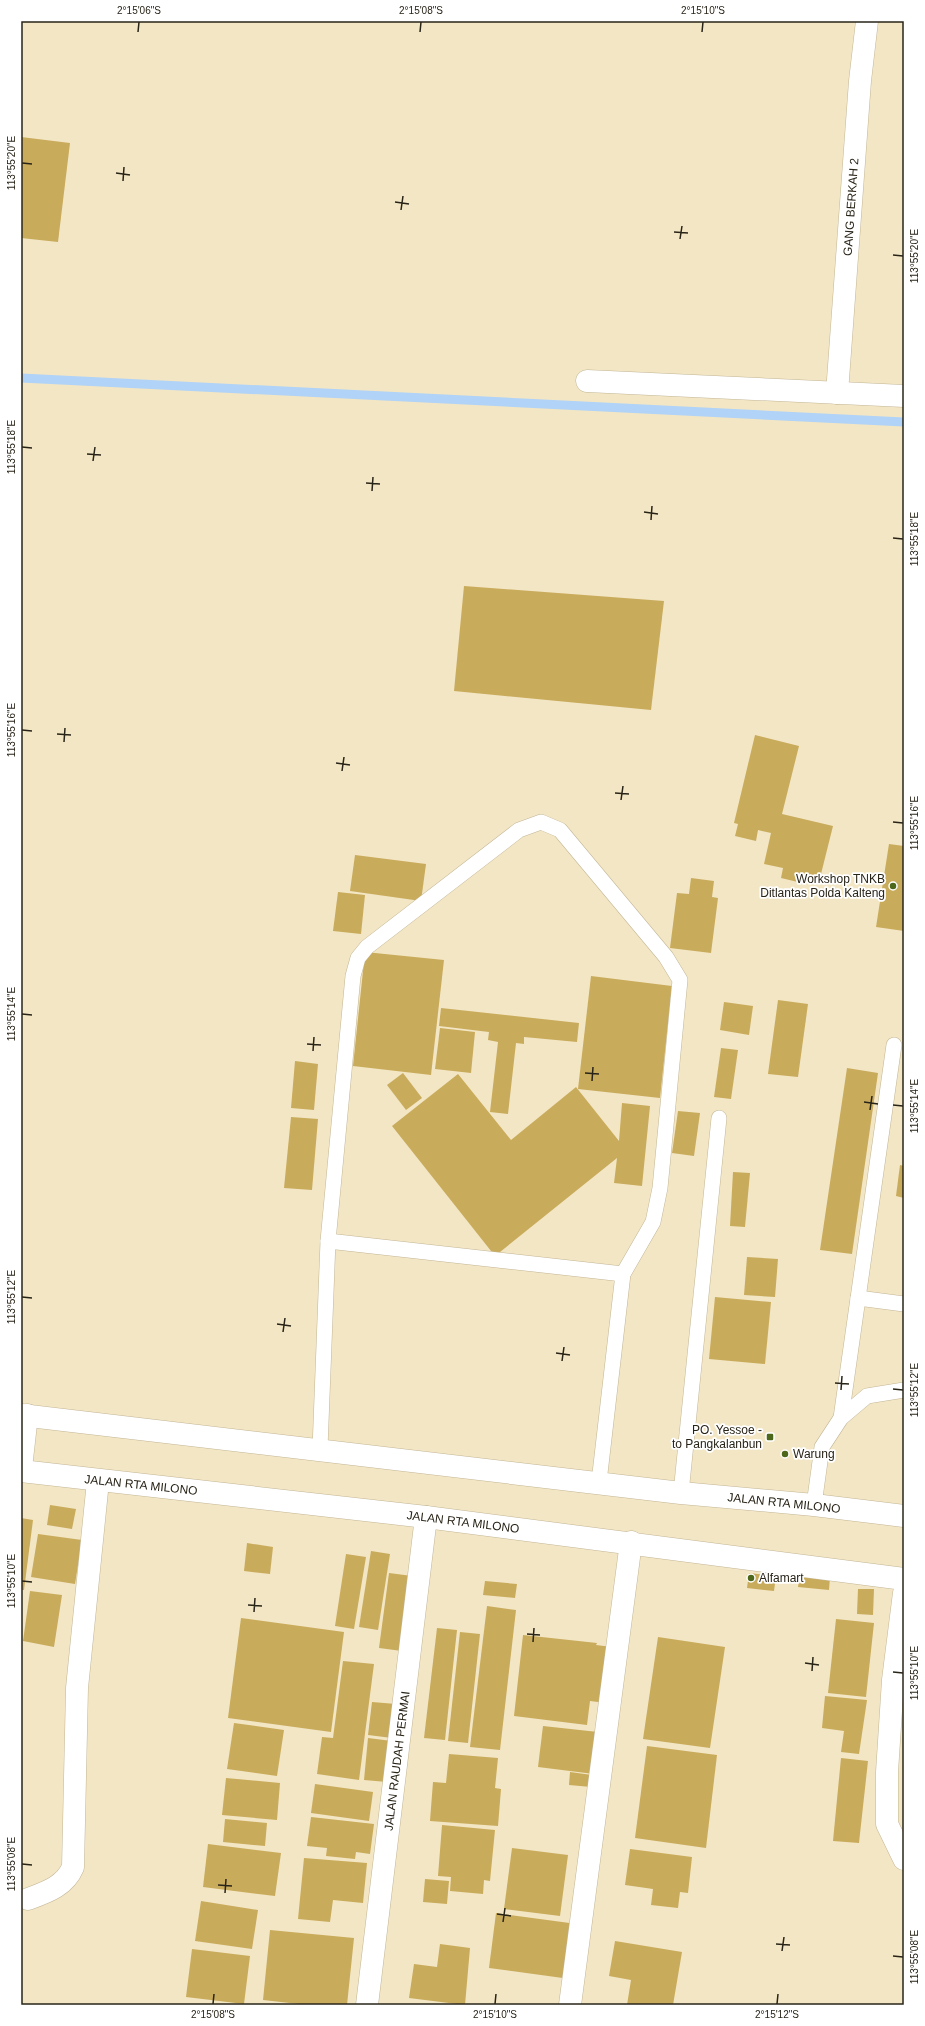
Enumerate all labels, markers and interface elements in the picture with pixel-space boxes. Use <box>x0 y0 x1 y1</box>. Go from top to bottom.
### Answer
text: 2°15'06"S <box>117 5 161 16</box>
text: 2°15'08"S <box>399 5 443 16</box>
text: 2°15'10"S <box>681 5 725 16</box>
text: 113°55'20"E <box>6 136 17 190</box>
street label: GANG BERKAH 2 <box>841 157 861 256</box>
text: 113°55'20"E <box>909 229 920 283</box>
text: 113°55'18"E <box>6 420 17 474</box>
text: 113°55'18"E <box>909 512 920 566</box>
text: 113°55'16"E <box>6 703 17 757</box>
text: 113°55'16"E <box>909 796 920 850</box>
place label: Workshop TNKB Ditlantas Polda Kalteng <box>760 872 885 900</box>
marker: Workshop TNKB Ditlantas Polda Kalteng <box>888 881 898 891</box>
text: 113°55'14"E <box>6 987 17 1041</box>
text: 113°55'14"E <box>909 1079 920 1133</box>
text: 113°55'12"E <box>6 1270 17 1324</box>
text: 113°55'12"E <box>909 1363 920 1417</box>
place label: PO. Yessoe - to Pangkalanbun <box>672 1423 762 1451</box>
marker: PO. Yessoe - to Pangkalanbun <box>765 1432 775 1442</box>
place label: Warung <box>793 1447 835 1461</box>
marker: Warung <box>780 1449 790 1459</box>
street label: JALAN RTA MILONO <box>84 1472 198 1498</box>
street label: JALAN RTA MILONO <box>727 1490 841 1516</box>
street label: JALAN RTA MILONO <box>406 1508 520 1536</box>
text: 113°55'10"E <box>6 1554 17 1608</box>
place label: Alfamart <box>759 1571 804 1585</box>
marker: Alfamart <box>746 1573 756 1583</box>
text: 113°55'10"E <box>909 1646 920 1700</box>
street label: JALAN RAUDAH PERMAI <box>381 1690 413 1832</box>
text: 113°55'08"E <box>6 1837 17 1891</box>
text: 113°55'08"E <box>909 1930 920 1984</box>
text: 2°15'08"S <box>191 2009 235 2020</box>
text: 2°15'10"S <box>473 2009 517 2020</box>
text: 2°15'12"S <box>755 2009 799 2020</box>

